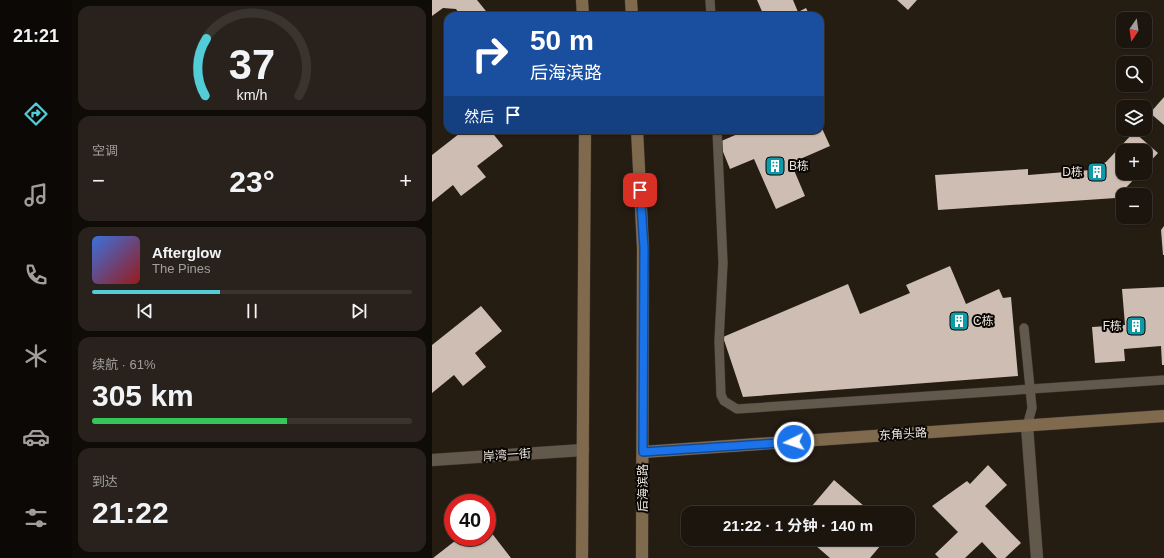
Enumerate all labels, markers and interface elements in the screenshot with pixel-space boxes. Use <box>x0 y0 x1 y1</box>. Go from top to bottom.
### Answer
north arrow <box>1116 12 1152 48</box>
map controls <box>1116 12 1152 224</box>
text: 50 m <box>530 25 594 56</box>
text: 21:21 <box>13 26 59 46</box>
icon: right <box>464 28 516 80</box>
text: 37 <box>229 41 275 88</box>
button: search <box>1116 56 1152 92</box>
text: 后海滨路 <box>530 63 602 83</box>
text: km/h <box>237 87 268 103</box>
icon: directions <box>22 100 50 128</box>
button: layers <box>1116 100 1152 136</box>
icon: arrive <box>502 104 524 126</box>
text: 然后 <box>464 108 494 125</box>
text: 空调 <box>92 143 118 158</box>
button: + <box>1116 144 1152 180</box>
building icon: B栋 <box>764 155 786 177</box>
place label: B栋 <box>789 159 809 173</box>
building icon: D栋 <box>1086 161 1108 183</box>
text: 23° <box>229 165 275 198</box>
place label: D栋 <box>1062 165 1083 179</box>
text: − <box>92 168 105 193</box>
text: + <box>399 168 412 193</box>
pin <box>623 173 657 207</box>
icon: arrive <box>629 179 651 201</box>
icon: music <box>22 181 50 209</box>
button: − <box>1116 188 1152 224</box>
text: Afterglow <box>152 244 221 261</box>
icon: phone <box>22 261 50 289</box>
text: The Pines <box>152 261 211 276</box>
icon: previous <box>134 300 156 322</box>
icon: pause <box>241 300 263 322</box>
icon: next <box>348 300 370 322</box>
building icon: C栋 <box>948 310 970 332</box>
place label: C栋 <box>973 314 994 328</box>
building icon: F栋 <box>1125 315 1147 337</box>
place label: F栋 <box>1103 319 1122 333</box>
icon: climate <box>22 342 50 370</box>
text: 续航 · 61% <box>92 357 156 372</box>
text: 305 km <box>92 379 194 412</box>
position arrow <box>773 421 815 463</box>
icon: car <box>22 423 50 451</box>
street label: 东角头路 <box>879 425 927 443</box>
street label: 岸湾一街 <box>483 446 531 464</box>
street label: 后海滨路 <box>636 464 650 512</box>
text: 到达 <box>92 474 118 489</box>
speed limit sign: 40 <box>444 494 496 546</box>
text: 21:22 <box>92 496 169 529</box>
icon: filters <box>22 504 50 532</box>
text: 21:22 · 1 分钟 · 140 m <box>723 517 873 534</box>

